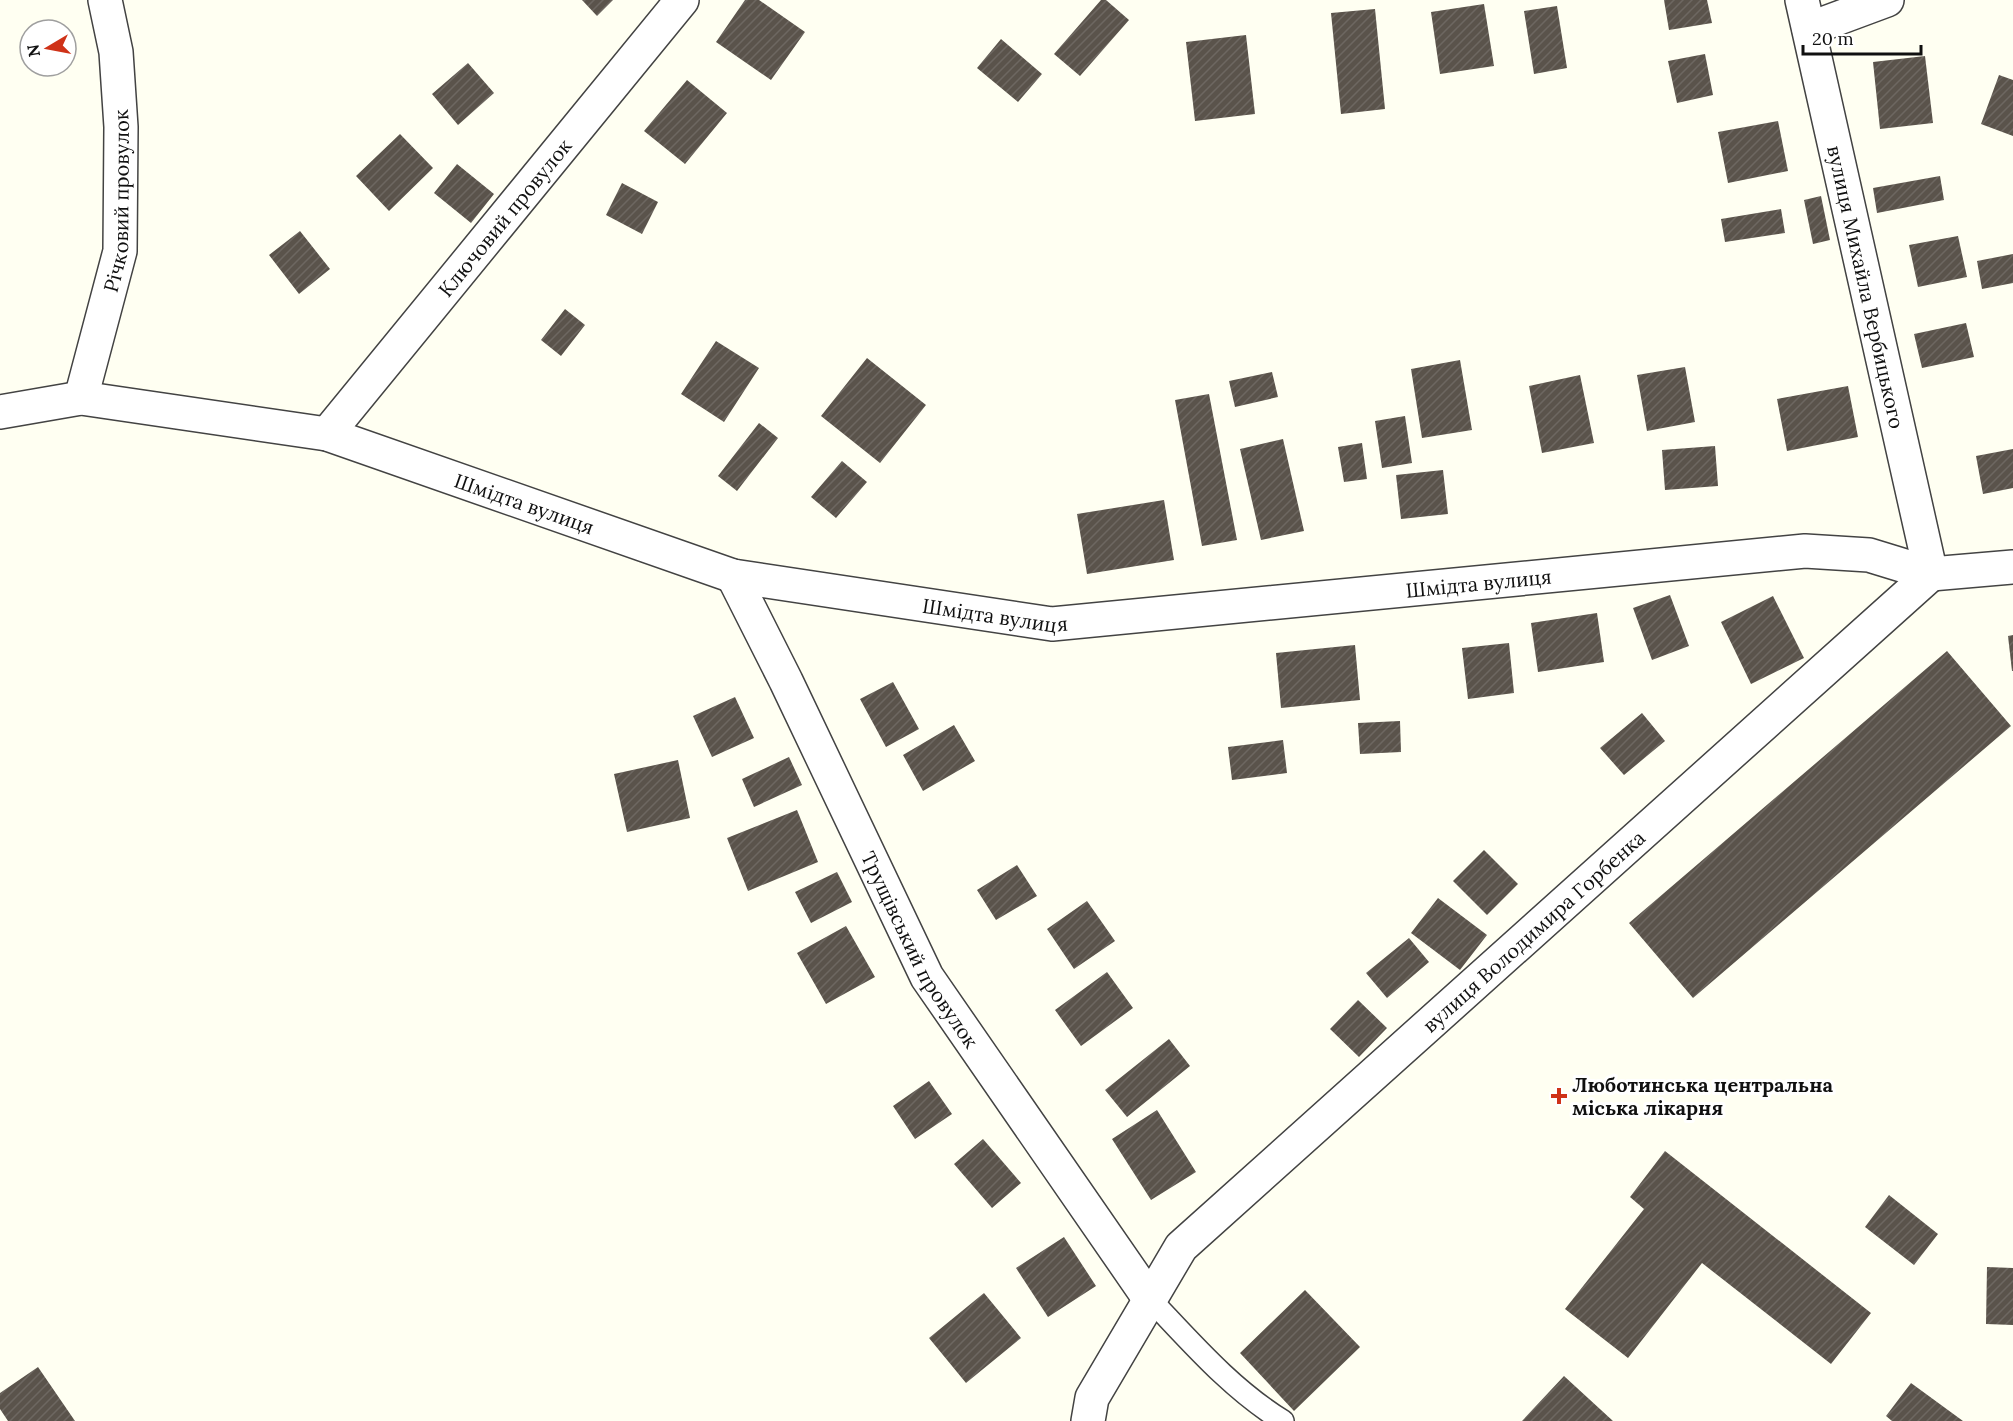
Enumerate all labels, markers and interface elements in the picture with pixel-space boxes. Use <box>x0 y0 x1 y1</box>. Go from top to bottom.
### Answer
north arrow <box>18 18 78 78</box>
scale bar <box>1803 18 1922 56</box>
text: 20 m <box>1812 27 1854 50</box>
text: N <box>22 43 44 58</box>
street label: Річковий провулок <box>97 108 134 295</box>
street label: Ключовий провулок <box>432 133 576 301</box>
street label: вулиця Михайла Вербицького <box>1823 143 1910 431</box>
street label: Шмідта вулиця <box>451 467 598 539</box>
street label: Шмідта вулиця <box>1404 563 1553 602</box>
street label: Шмідта вулиця <box>921 592 1069 637</box>
street label: вулиця Володимира Горбенка <box>1417 824 1650 1037</box>
street label: Трущівський провулок <box>856 847 985 1053</box>
place label: Люботинська центральна міська лікарня <box>1572 1072 1834 1120</box>
marker: Люботинська центральна міська лікарня <box>1550 1087 1568 1105</box>

